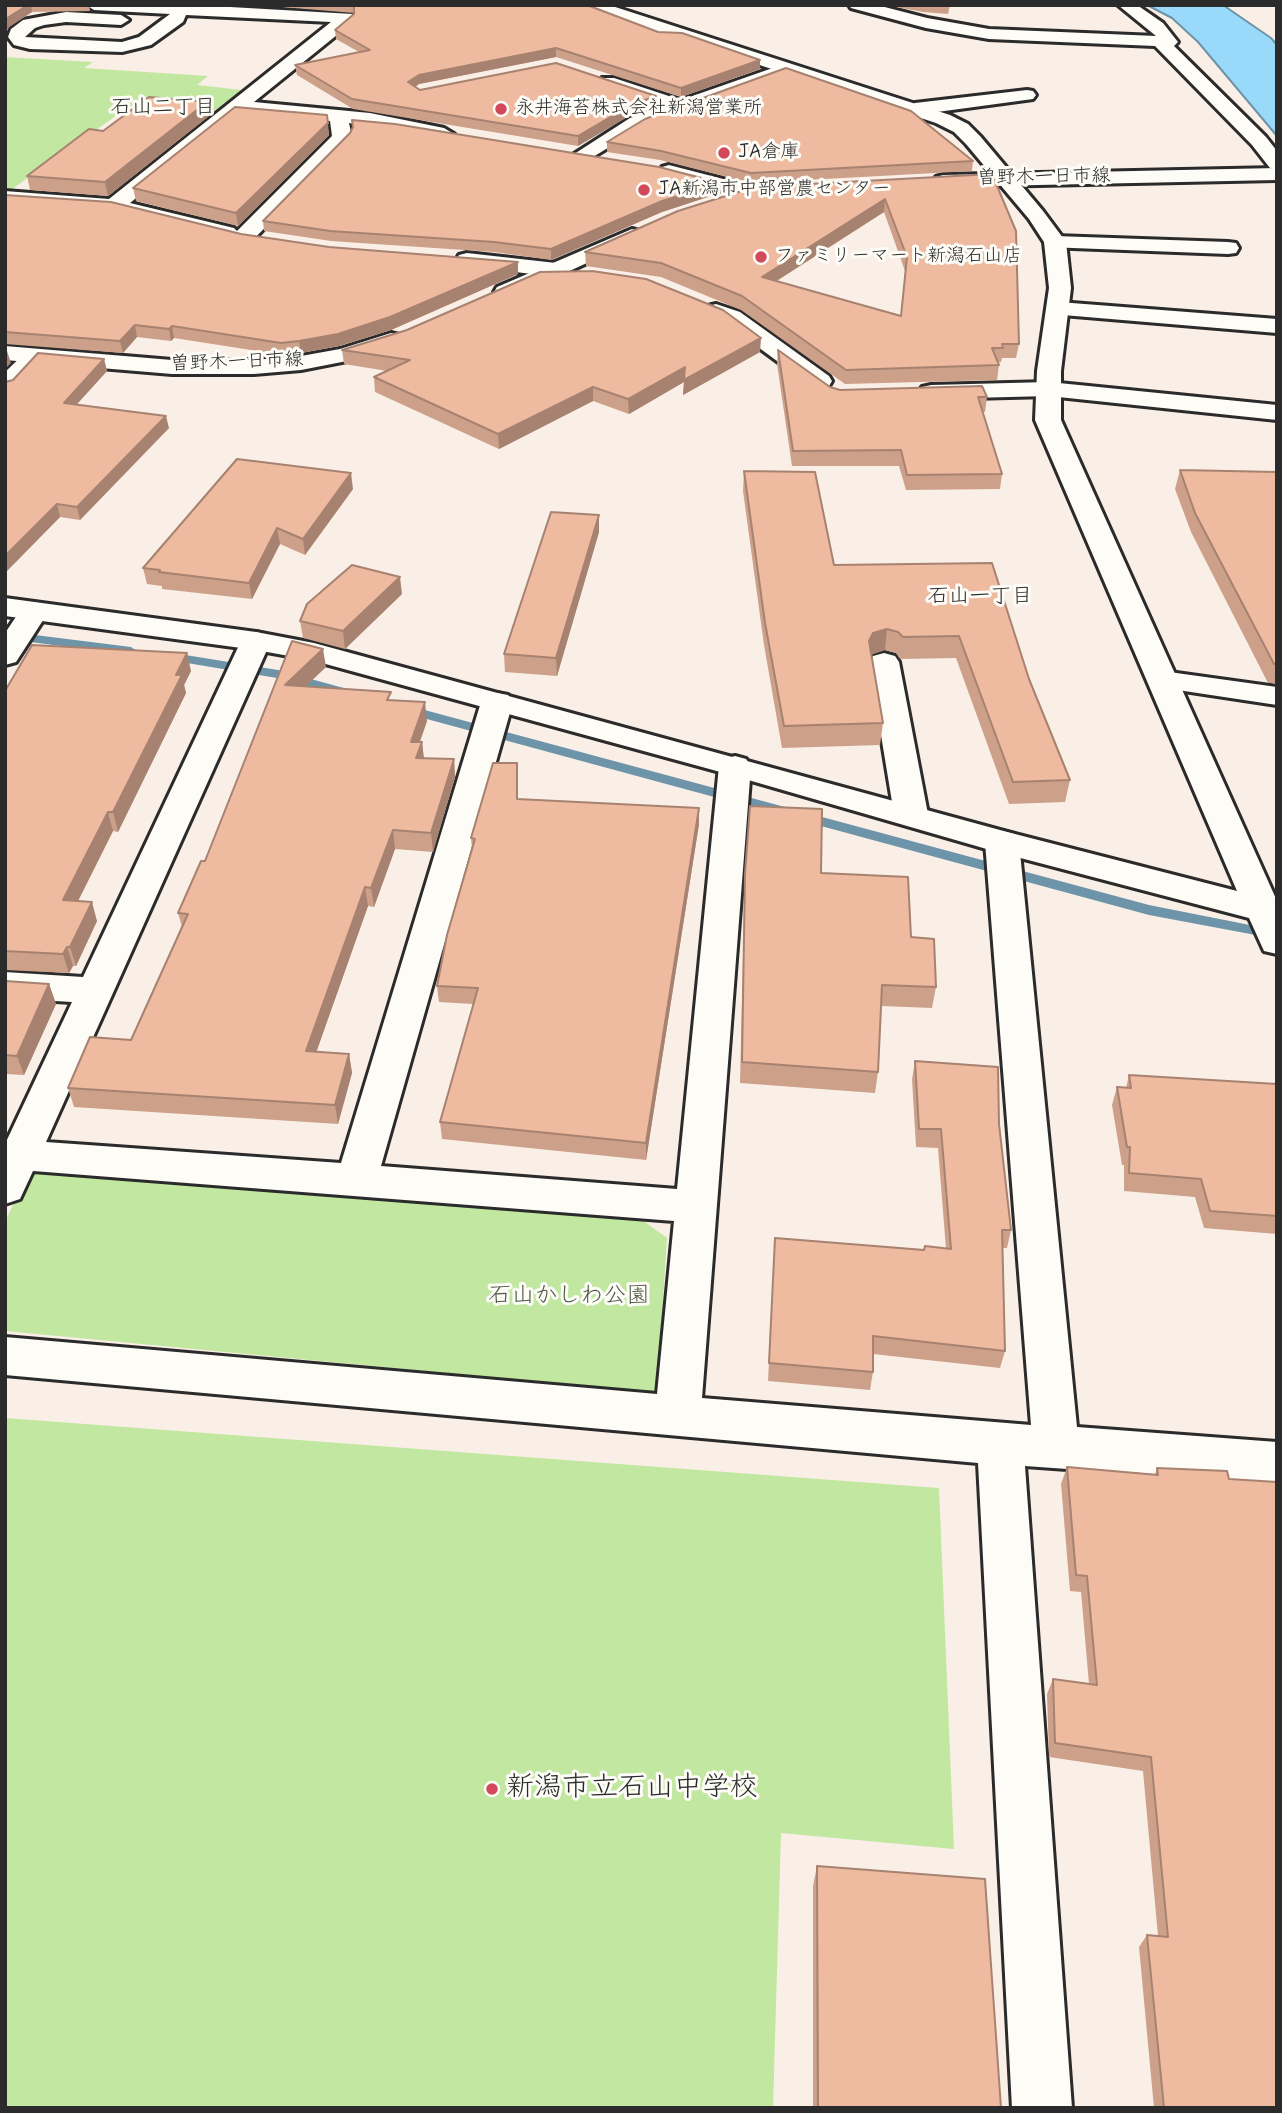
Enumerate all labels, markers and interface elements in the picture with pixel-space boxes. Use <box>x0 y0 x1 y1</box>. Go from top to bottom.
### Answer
district label: 石山二丁目 <box>111 96 215 122</box>
place label: 永井海苔株式会社新潟営業所 <box>515 98 762 120</box>
marker: 永井海苔株式会社新潟営業所 <box>493 101 509 117</box>
place label: JA倉庫 <box>738 142 799 164</box>
marker: JA倉庫 <box>716 145 732 161</box>
street label: 曽野木一日市線 <box>977 165 1111 191</box>
place label: JA新潟市中部営農センター <box>658 179 890 201</box>
marker: JA新潟市中部営農センター <box>636 182 652 198</box>
place label: ファミリーマート新潟石山店 <box>775 246 1022 268</box>
marker: ファミリーマート新潟石山店 <box>753 249 769 265</box>
street label: 曽野木一日市線 <box>170 349 304 377</box>
district label: 石山一丁目 <box>928 585 1032 611</box>
park label: 石山かしわ公園 <box>489 1283 649 1311</box>
place label: 新潟市立石山中学校 <box>506 1772 758 1806</box>
marker: 新潟市立石山中学校 <box>484 1781 500 1797</box>

